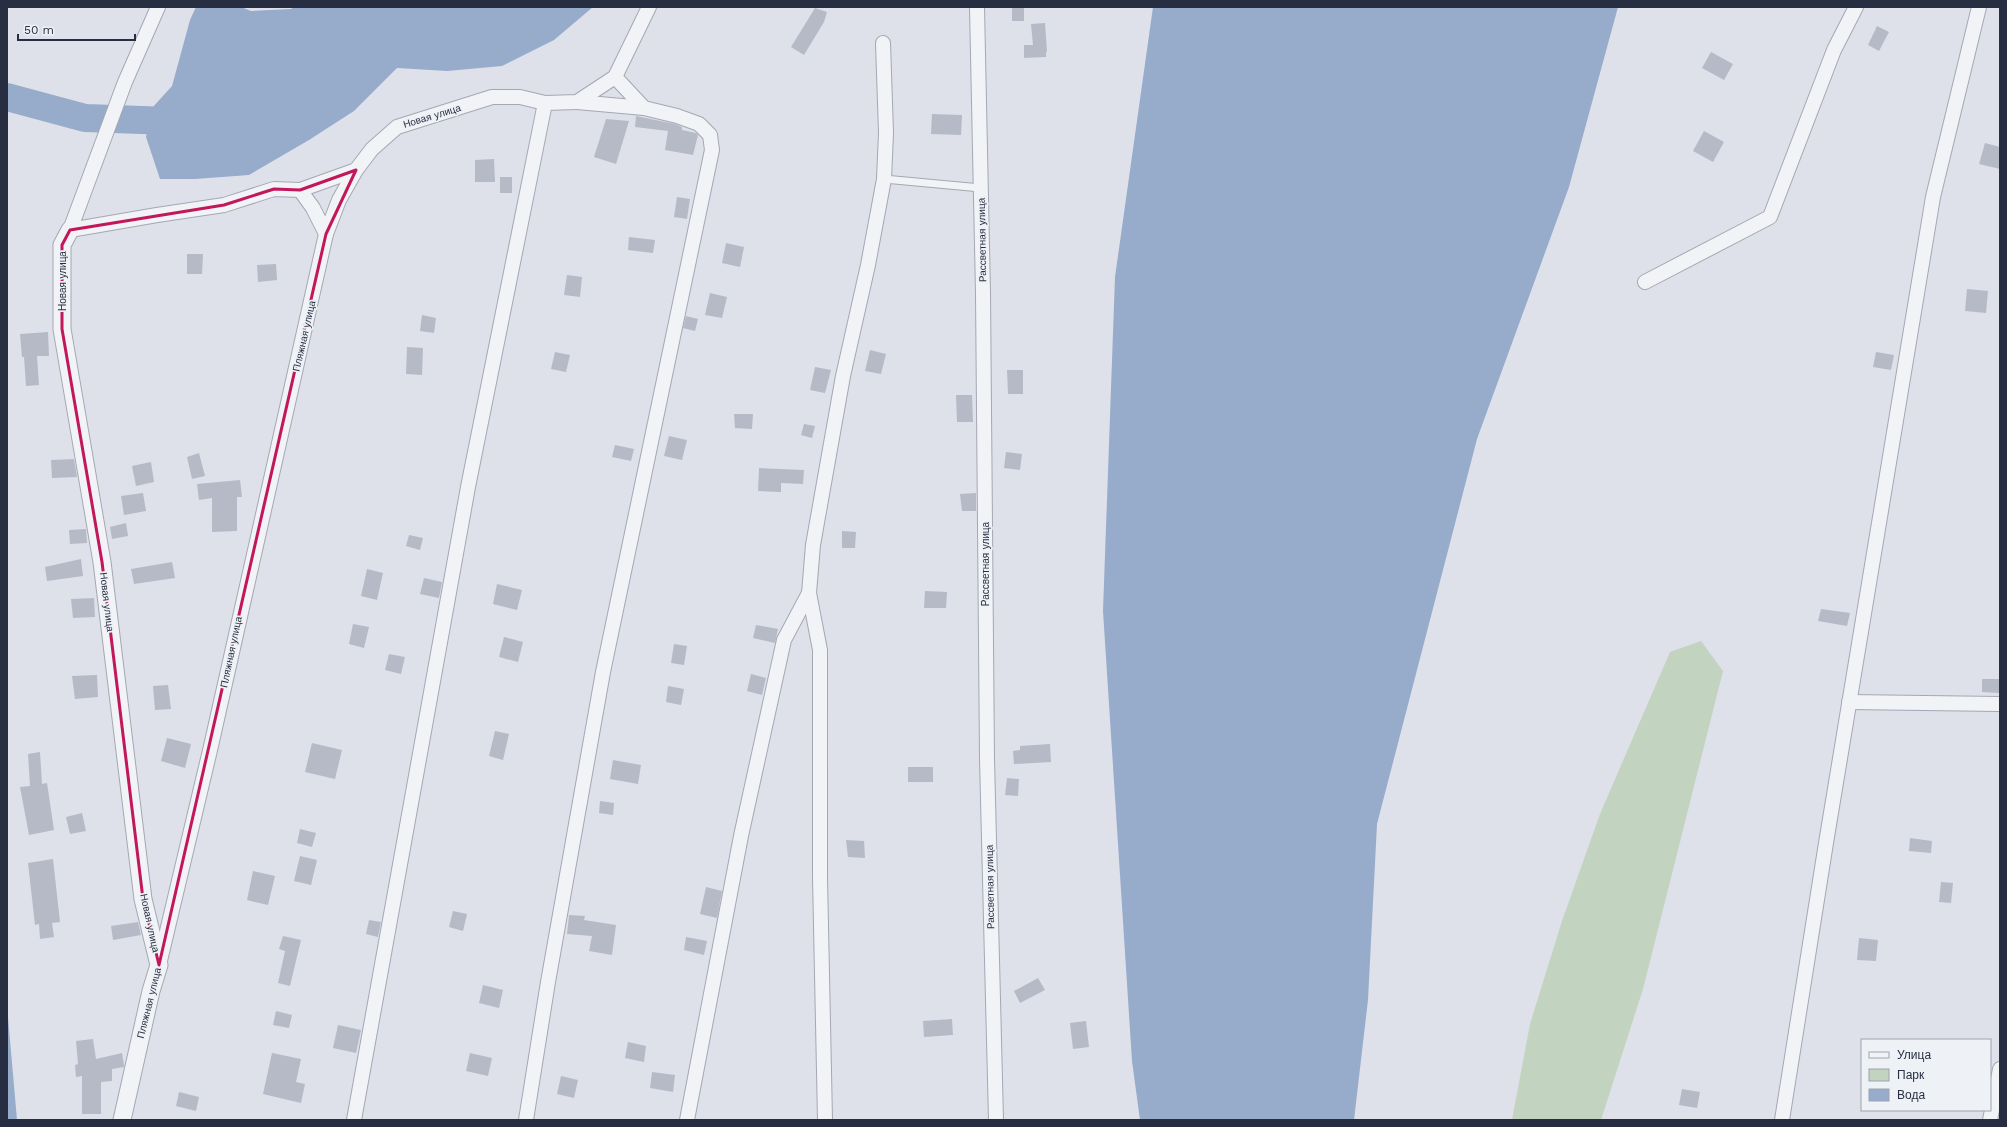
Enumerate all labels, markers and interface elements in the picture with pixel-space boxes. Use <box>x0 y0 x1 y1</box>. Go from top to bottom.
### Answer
scale bar <box>18 16 135 42</box>
text: 50 m <box>24 23 54 37</box>
street label: Новая улица <box>402 102 463 130</box>
street label: Рассветная улица <box>976 197 988 282</box>
street label: Новая улица <box>57 251 68 311</box>
street label: Пляжная улица <box>290 299 318 373</box>
street label: Рассветная улица <box>980 521 991 606</box>
street label: Новая улица <box>98 572 116 633</box>
street label: Пляжная улица <box>218 615 244 689</box>
street label: Рассветная улица <box>984 844 996 929</box>
street label: Новая улица <box>138 893 162 954</box>
street label: Пляжная улица <box>135 966 163 1040</box>
legend <box>1861 1039 1991 1111</box>
text: Улица <box>1897 1048 1931 1062</box>
text: Парк <box>1897 1068 1925 1082</box>
text: Вода <box>1897 1088 1925 1102</box>

